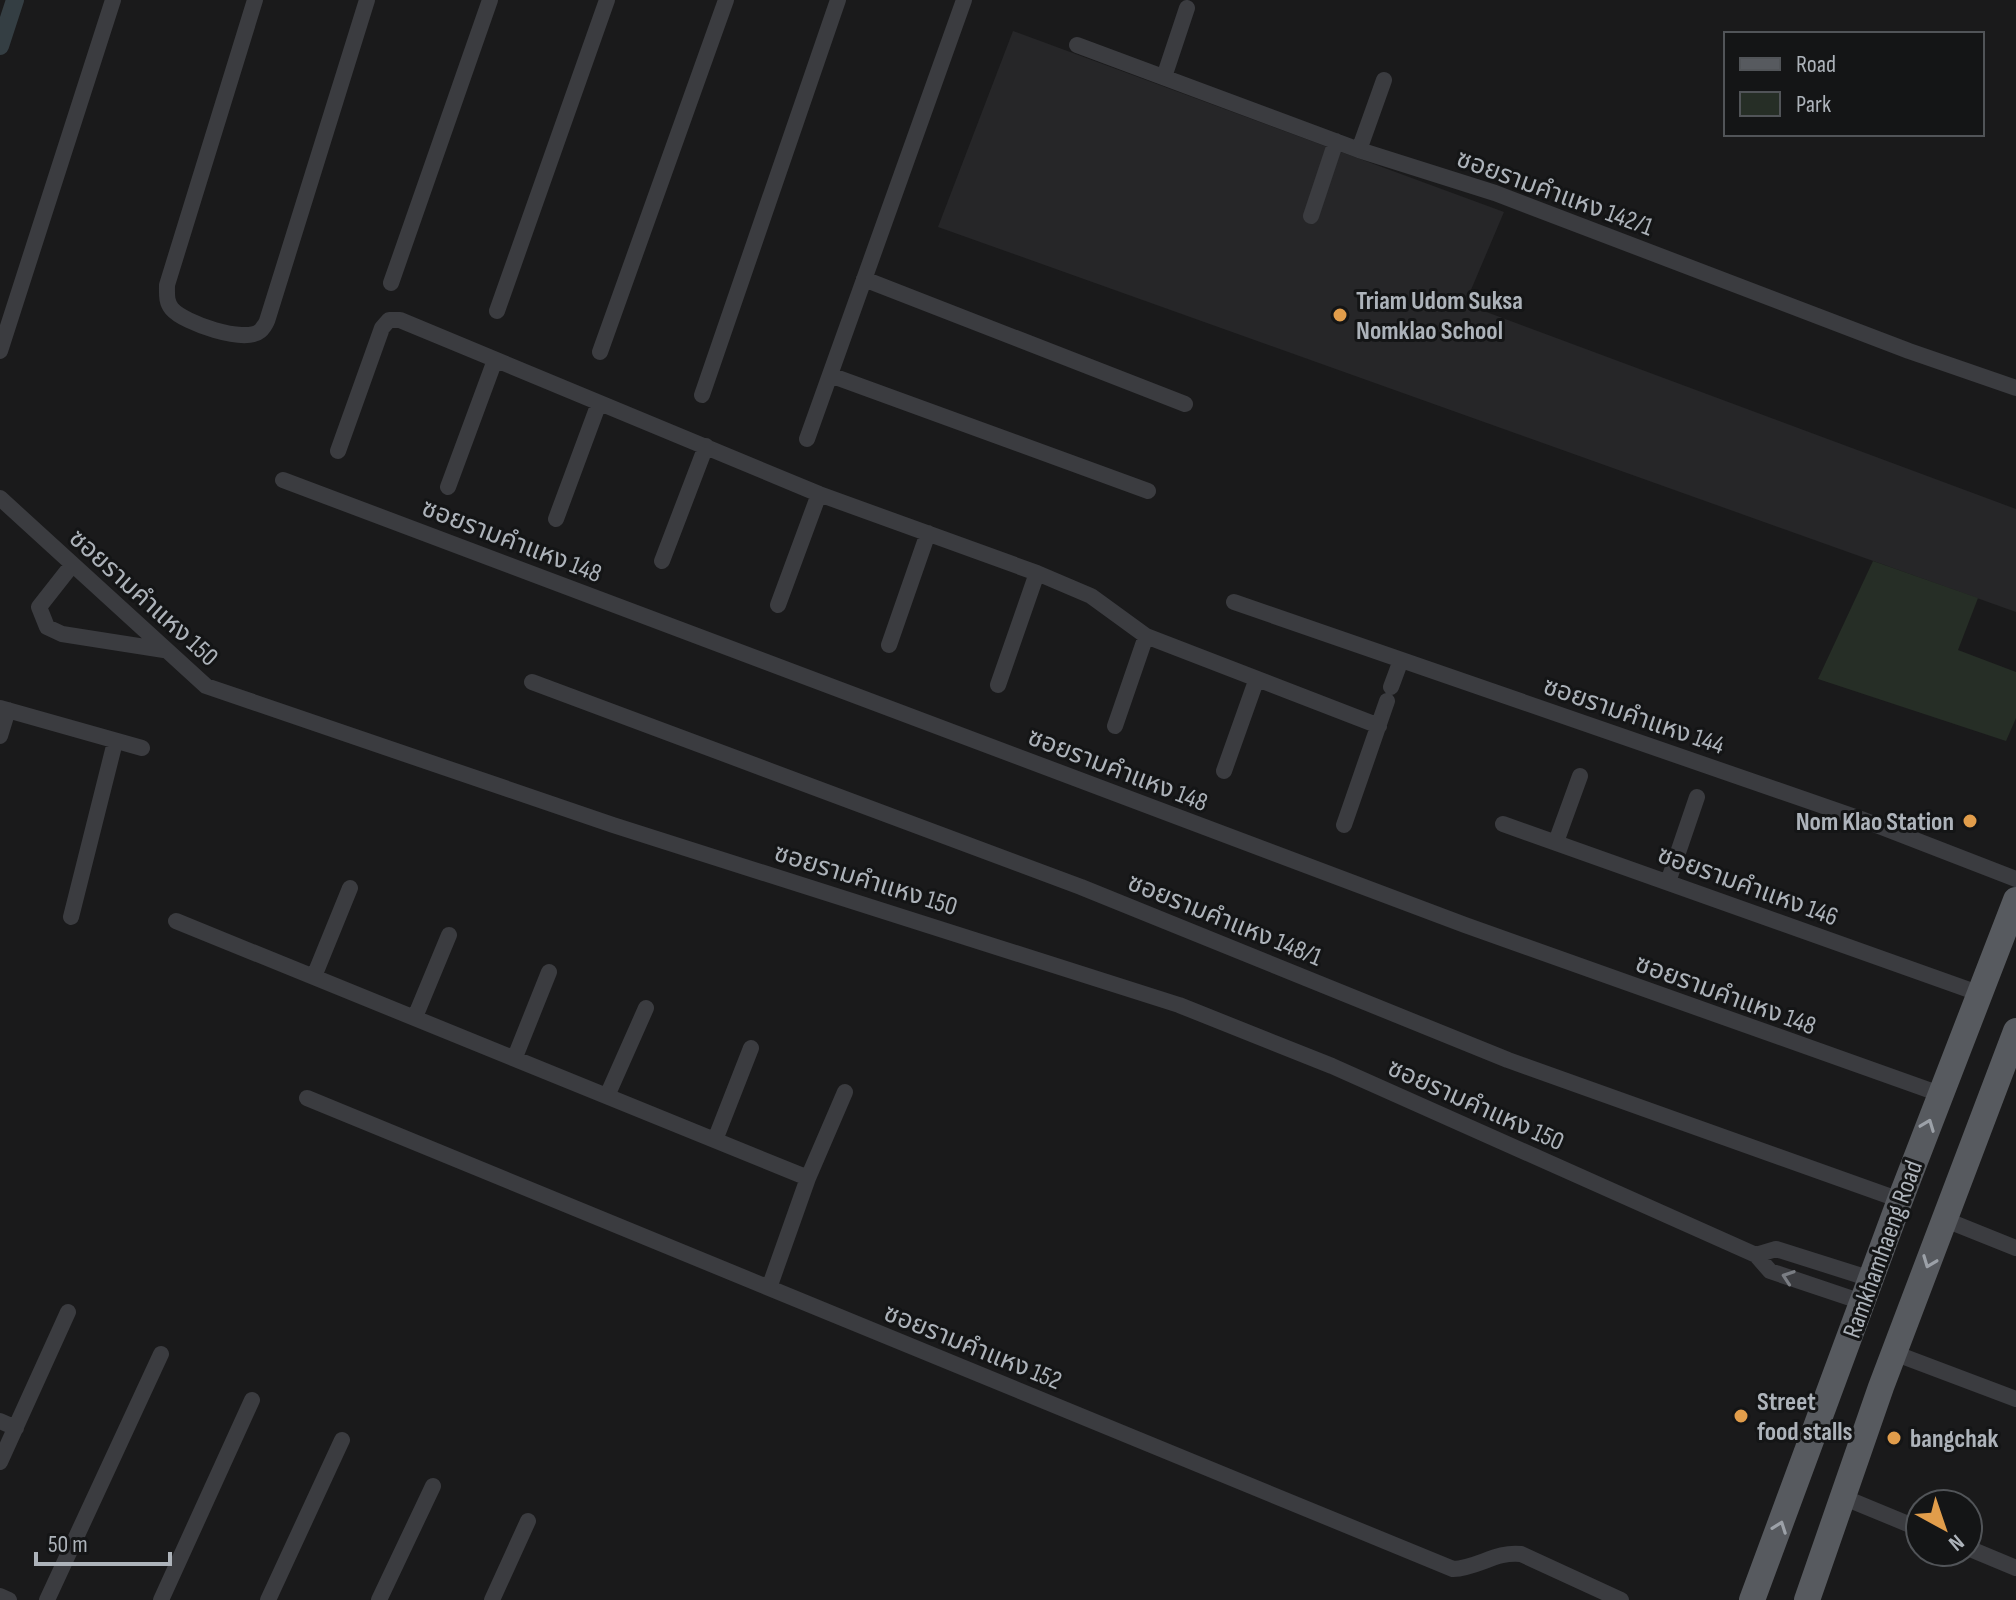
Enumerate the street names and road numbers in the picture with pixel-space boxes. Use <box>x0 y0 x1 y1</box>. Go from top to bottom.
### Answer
street label: ซอยรามคำแหง 142/1 <box>1452 143 1657 243</box>
street label: ซอยรามคำแหง 148 <box>417 493 606 590</box>
street label: ซอยรามคำแหง 150 <box>62 523 224 673</box>
street label: ซอยรามคำแหง 144 <box>1539 671 1728 762</box>
street label: ซอยรามคำแหง 148 <box>1023 722 1212 819</box>
street label: ซอยรามคำแหง 150 <box>770 838 961 923</box>
street label: ซอยรามคำแหง 146 <box>1653 839 1842 933</box>
street label: ซอยรามคำแหง 148/1 <box>1123 867 1326 973</box>
street label: ซอยรามคำแหง 148 <box>1631 948 1820 1042</box>
street label: ซอยรามคำแหง 150 <box>1382 1053 1568 1158</box>
street label: Ramkhamhaeng Road <box>1837 1156 1930 1343</box>
street label: ซอยรามคำแหง 152 <box>879 1298 1066 1397</box>

